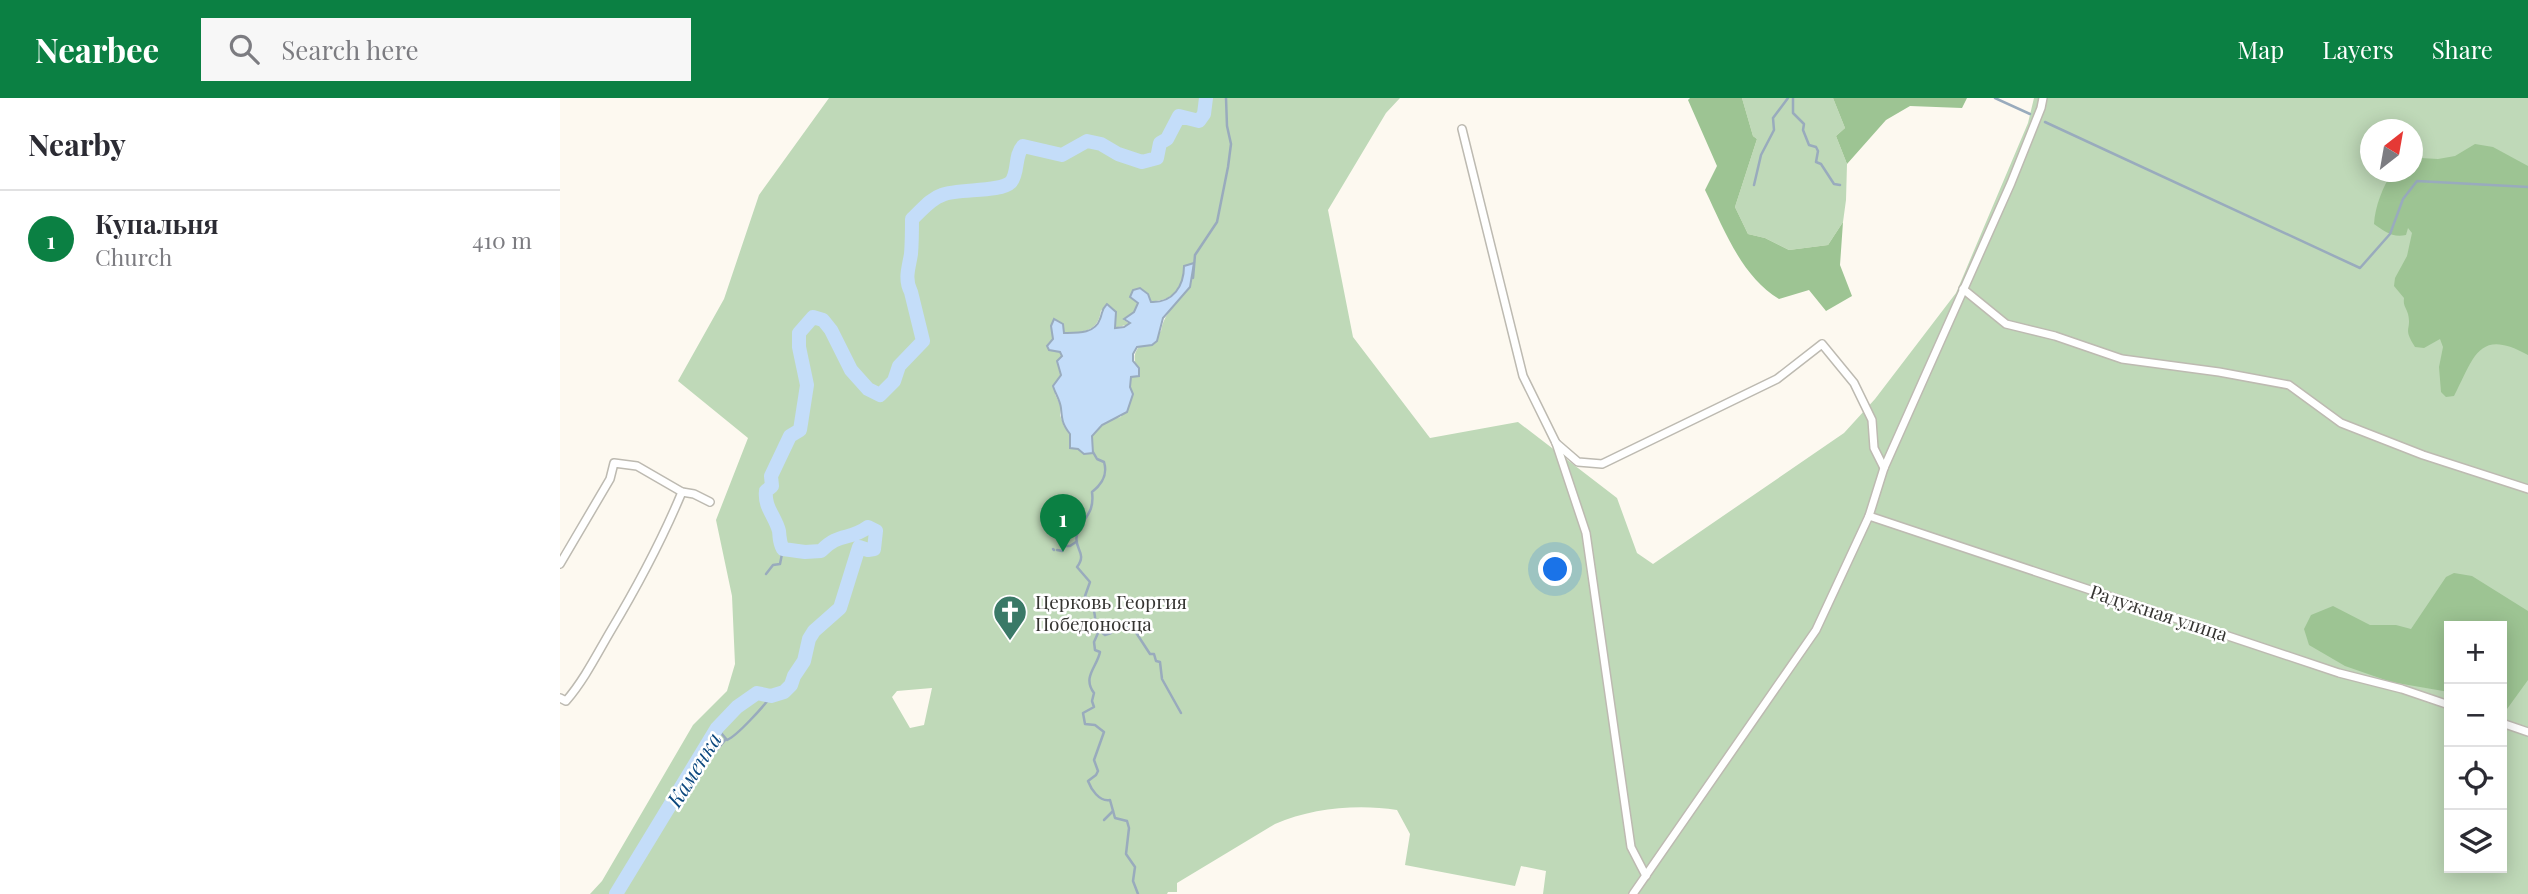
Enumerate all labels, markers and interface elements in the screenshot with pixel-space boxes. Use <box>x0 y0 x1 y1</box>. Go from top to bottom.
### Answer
search box <box>201 18 691 81</box>
text: Nearbee <box>35 27 159 71</box>
icon: search <box>225 30 263 68</box>
text: Search here <box>281 32 419 67</box>
text: Map <box>2238 33 2284 65</box>
text: Layers <box>2322 33 2394 65</box>
text: Share <box>2432 33 2493 65</box>
north arrow <box>2360 119 2423 182</box>
text: Nearby <box>28 124 126 164</box>
text: Купальня <box>95 206 219 241</box>
text: 1 <box>47 224 55 255</box>
text: 410 m <box>472 224 532 255</box>
text: Church <box>95 241 172 272</box>
pin: 1 <box>1040 494 1086 552</box>
your location <box>1538 552 1572 586</box>
street label: Радужная улица <box>2087 577 2232 647</box>
place label: Церковь Георгия Победоносца <box>1035 588 1187 636</box>
church icon: Церковь Георгия Победоносца <box>991 593 1029 642</box>
map controls <box>2444 621 2507 873</box>
button: + <box>2444 621 2507 684</box>
button: − <box>2444 684 2507 747</box>
water label: Каменка <box>659 726 727 812</box>
button: locate <box>2444 747 2507 810</box>
button: layers <box>2444 810 2507 873</box>

